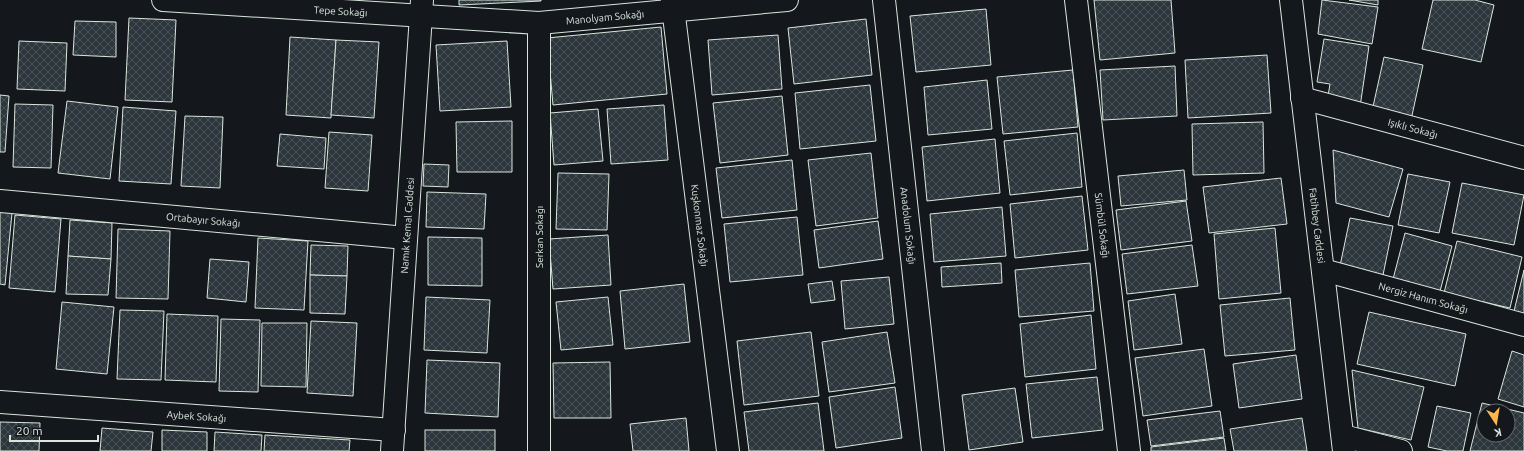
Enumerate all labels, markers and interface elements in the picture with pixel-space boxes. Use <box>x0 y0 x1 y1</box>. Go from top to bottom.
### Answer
street label: Tepe Sokağı <box>313 4 368 18</box>
street label: Manolyam Sokağı <box>566 8 645 26</box>
street label: Işıklı Sokağı <box>1387 116 1439 140</box>
street label: Namık Kemal Caddesi <box>399 177 416 274</box>
street label: Kuşkonmaz Sokağı <box>689 184 710 267</box>
street label: Anadolum Sokağı <box>898 186 918 265</box>
street label: Fatihbey Caddesi <box>1307 187 1327 264</box>
street label: Sümbül Sokağı <box>1093 192 1111 259</box>
street label: Serkan Sokağı <box>534 206 545 268</box>
street label: Ortabayır Sokağı <box>166 211 241 229</box>
street label: Nergiz Hanım Sokağı <box>1377 280 1469 315</box>
north arrow <box>1476 403 1516 443</box>
street label: Aybek Sokağı <box>166 409 227 424</box>
scale bar <box>10 417 98 443</box>
text: 20 m <box>16 424 43 437</box>
text: K <box>1493 426 1503 440</box>

